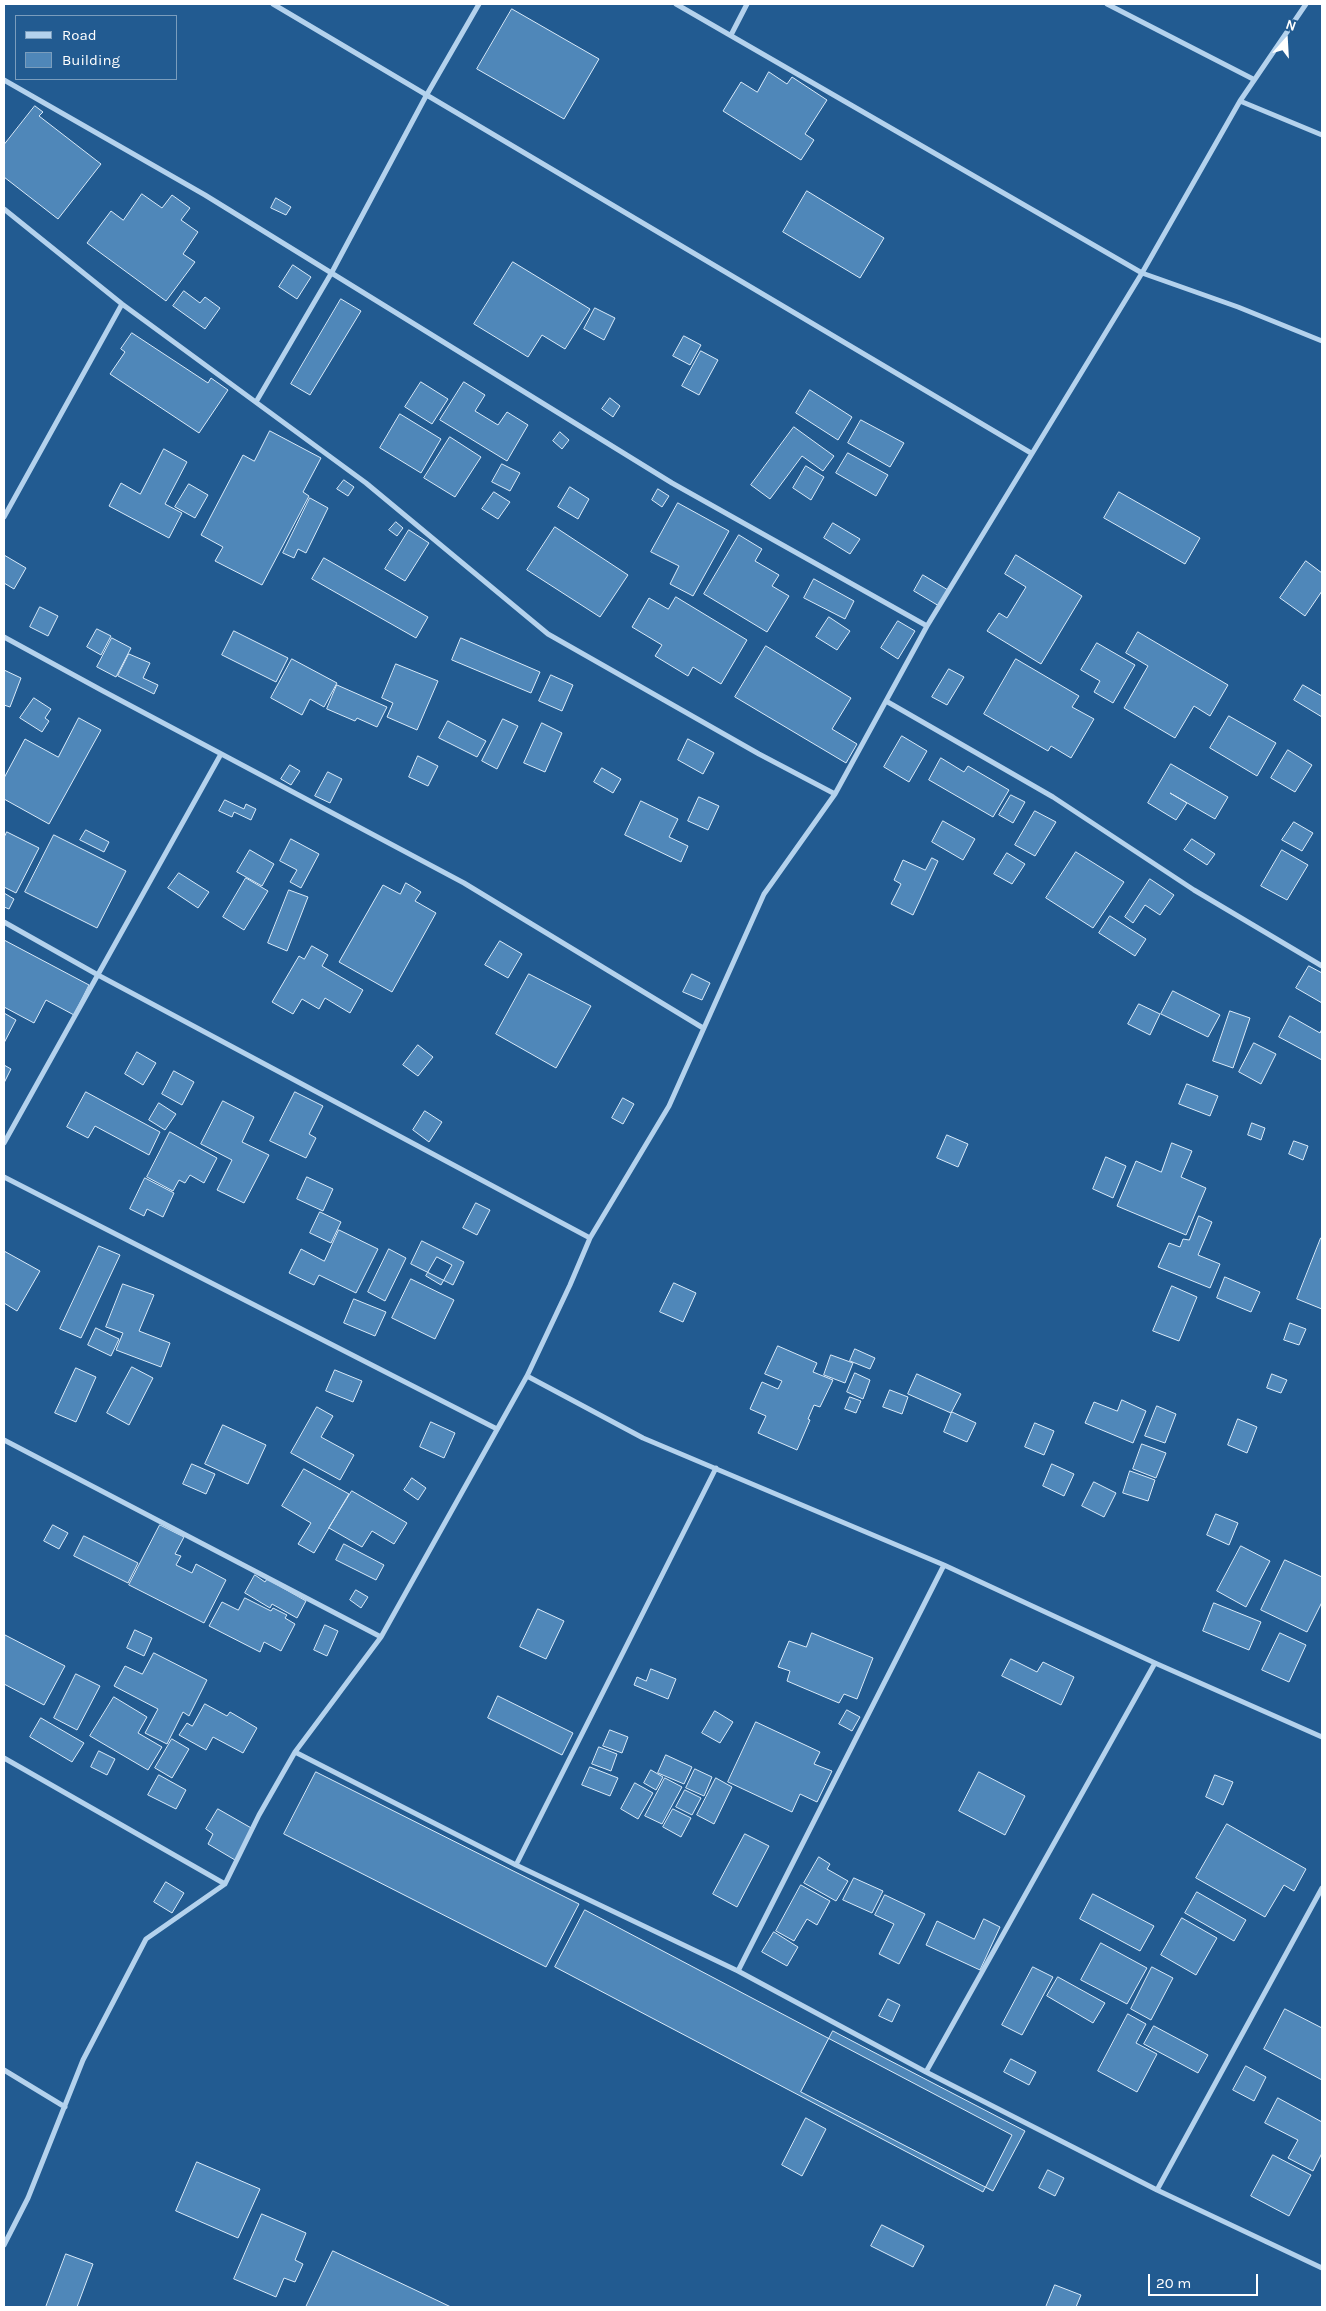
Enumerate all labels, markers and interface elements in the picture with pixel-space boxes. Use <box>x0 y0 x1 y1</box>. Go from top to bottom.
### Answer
legend <box>15 15 178 80</box>
north arrow <box>1261 15 1311 65</box>
text: N <box>1284 16 1299 35</box>
text: Road <box>62 26 97 44</box>
text: Building <box>62 51 120 69</box>
scale bar <box>1151 2264 1261 2296</box>
text: 20 m <box>1156 2274 1191 2292</box>

